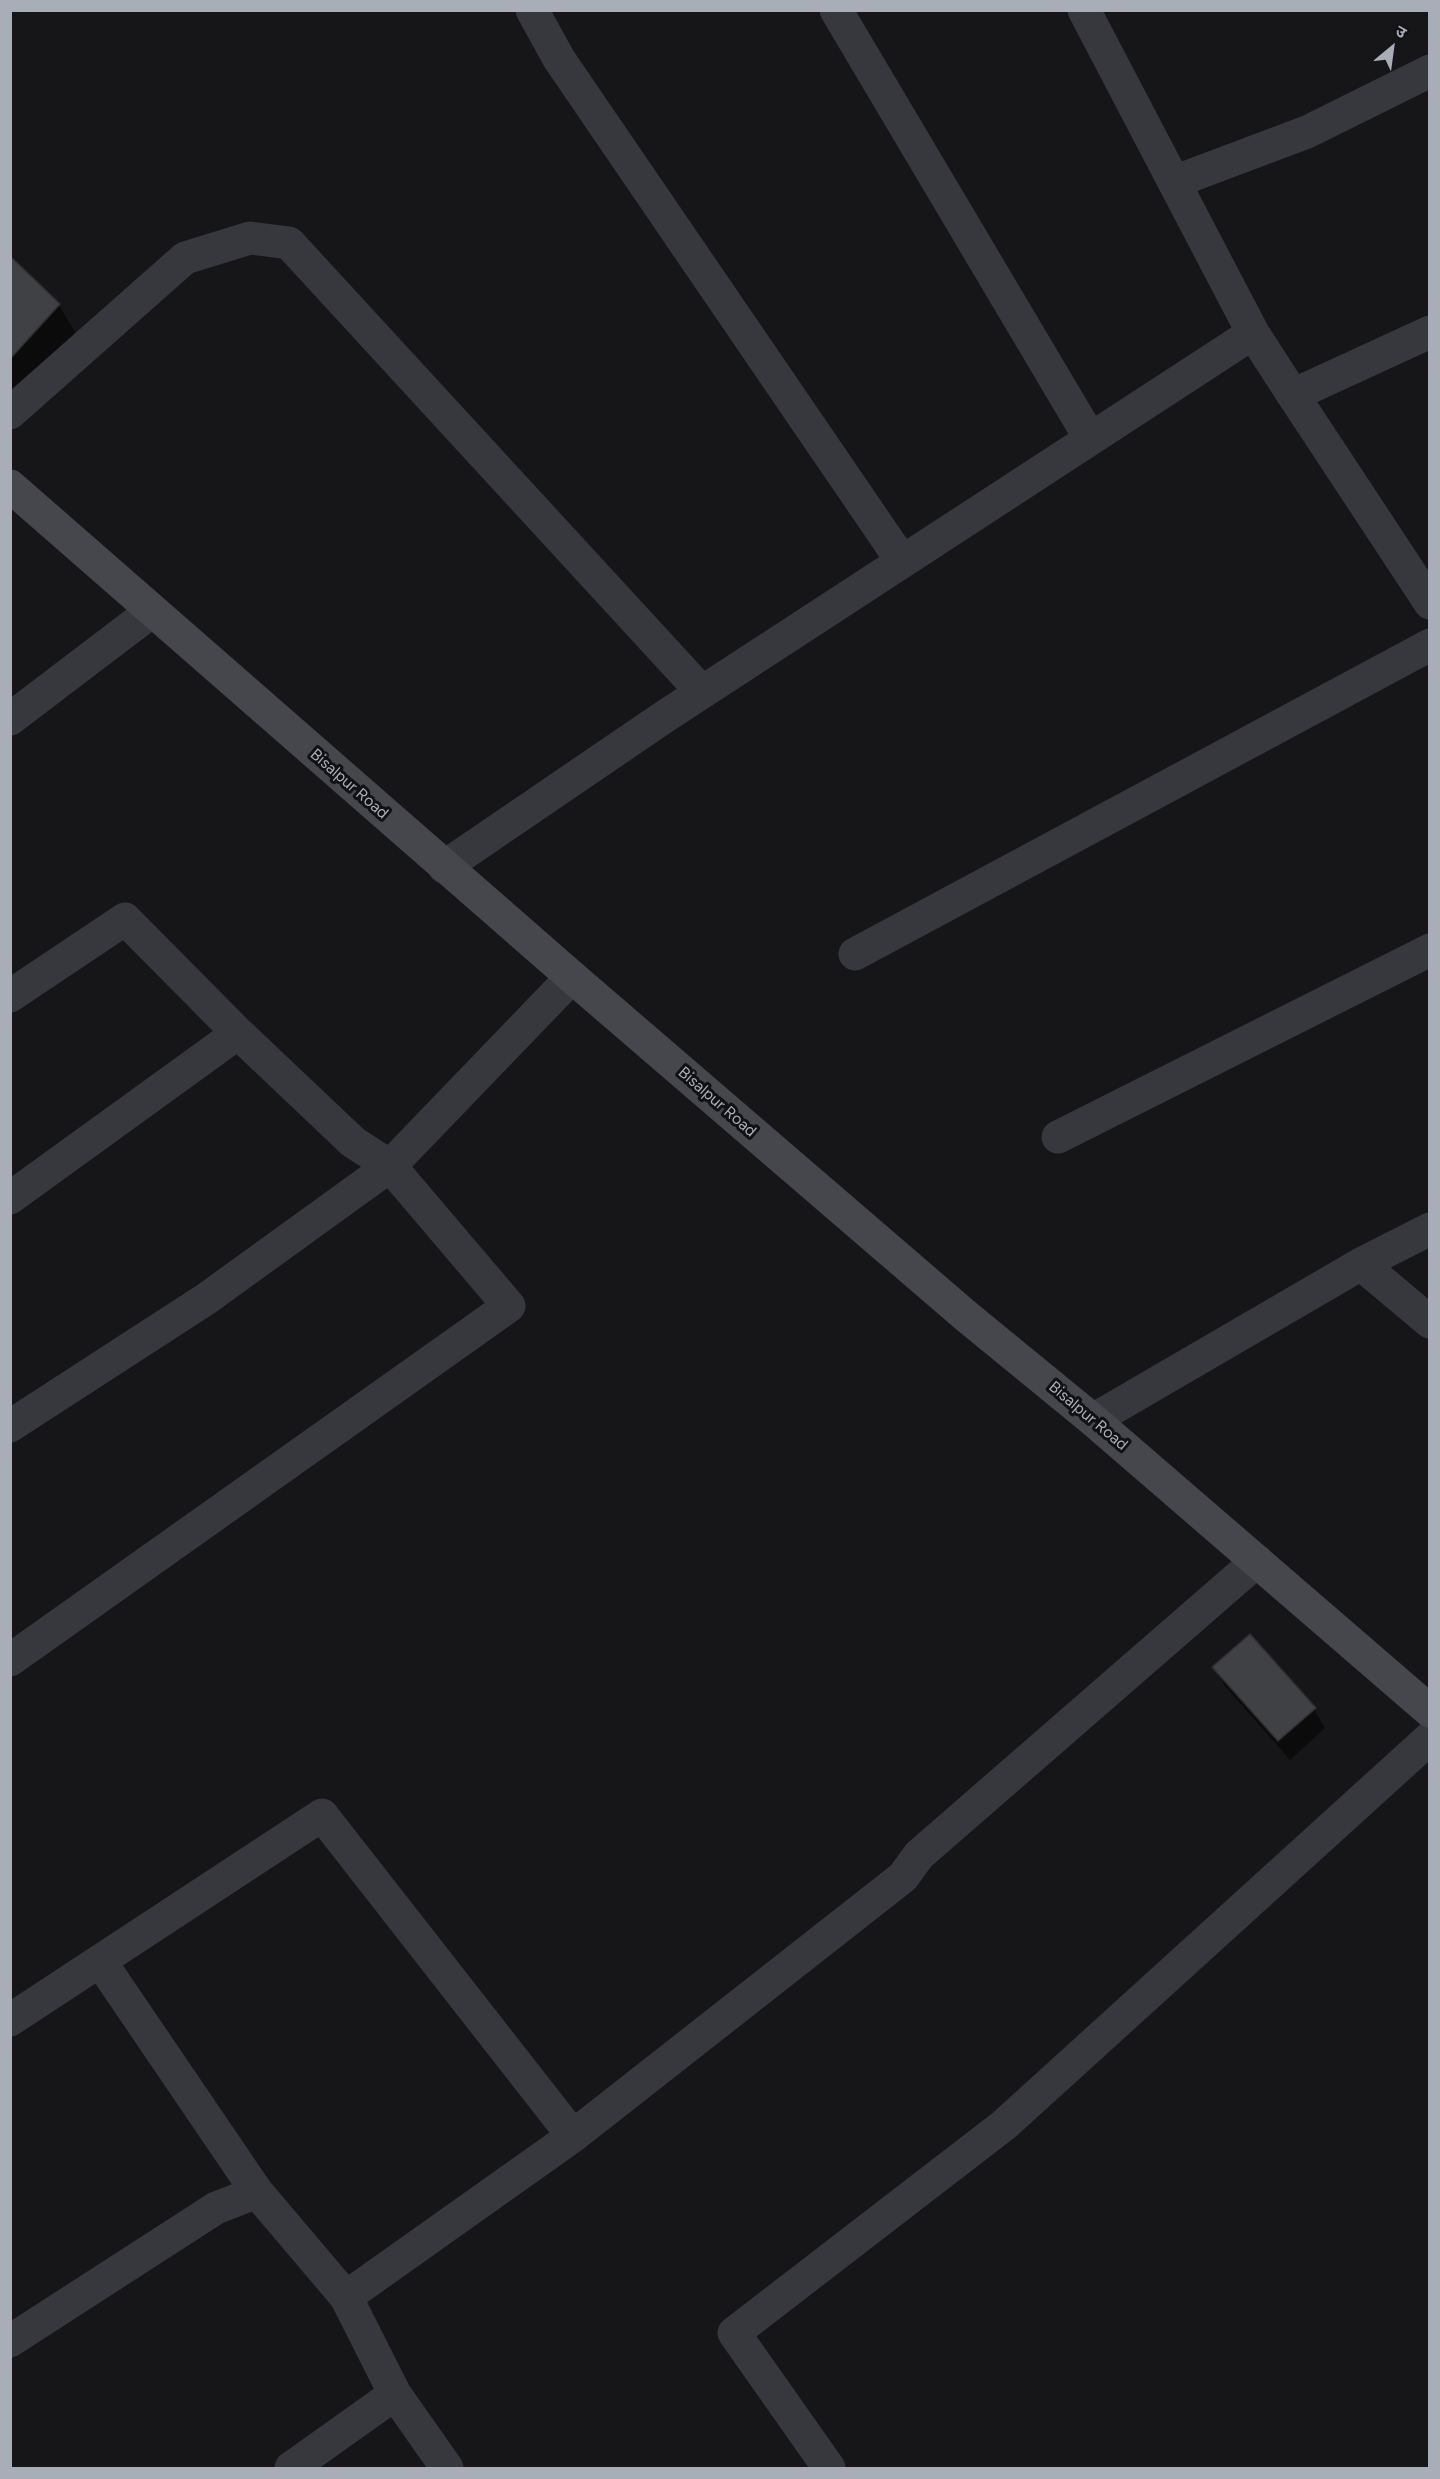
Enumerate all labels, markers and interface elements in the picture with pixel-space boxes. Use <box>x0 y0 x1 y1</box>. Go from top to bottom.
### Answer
north arrow <box>1362 18 1422 78</box>
text: उ <box>1392 21 1410 42</box>
street label: Bisalpur Road <box>306 745 392 823</box>
street label: Bisalpur Road <box>674 1063 760 1141</box>
street label: Bisalpur Road <box>1045 1377 1131 1455</box>

